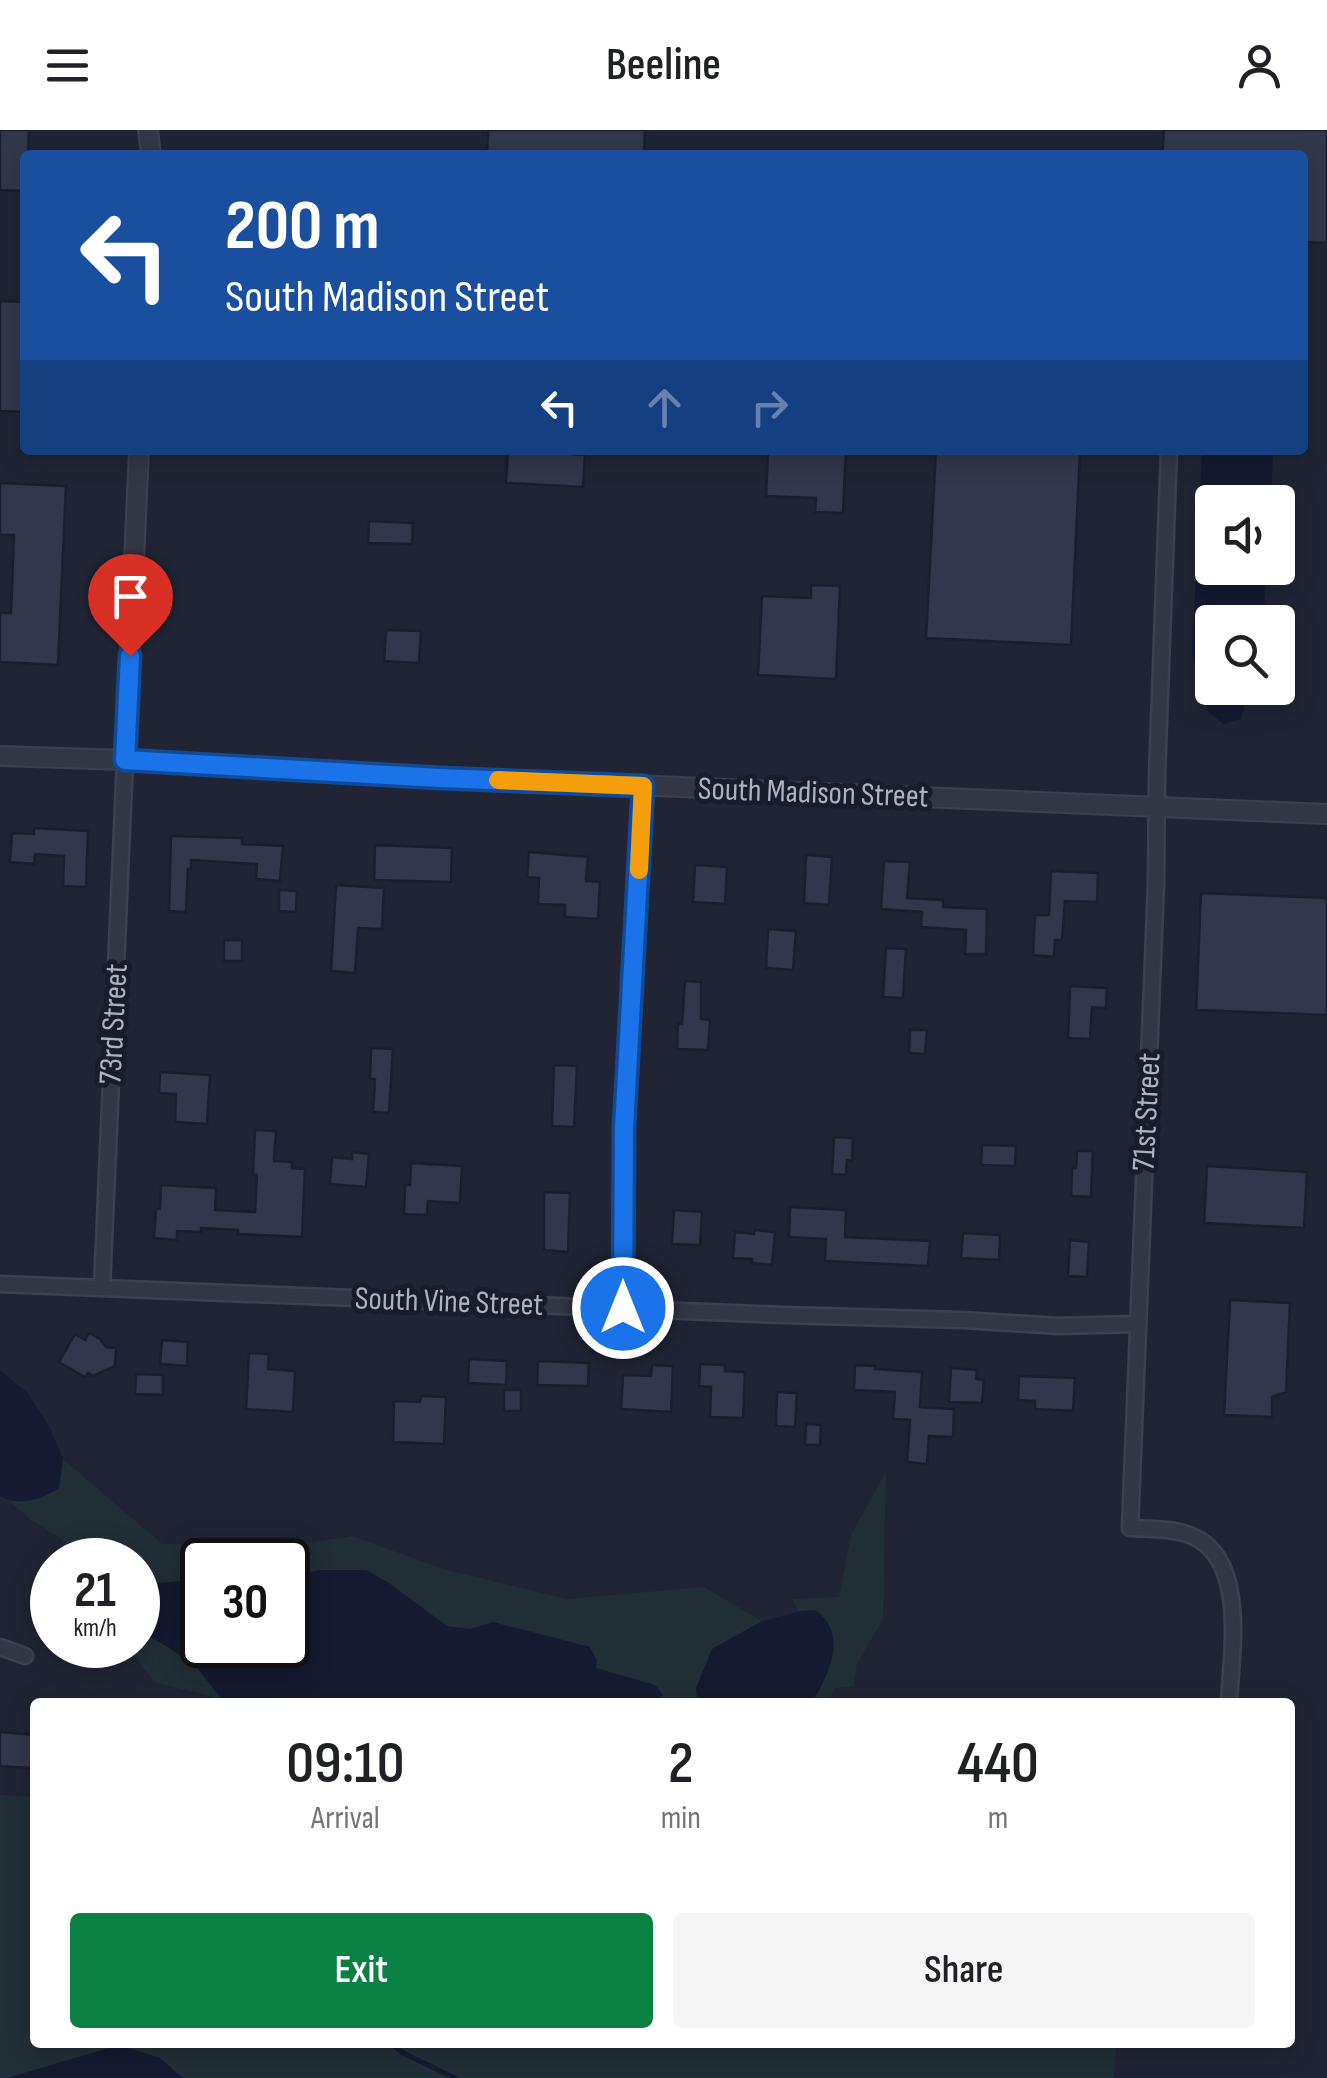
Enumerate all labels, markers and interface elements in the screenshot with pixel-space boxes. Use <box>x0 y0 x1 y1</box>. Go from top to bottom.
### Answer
icon: menu <box>40 38 95 93</box>
text: Beeline <box>606 38 721 93</box>
icon: person <box>1232 38 1287 93</box>
text: 200 m <box>225 185 380 269</box>
icon: left <box>60 190 190 320</box>
text: South Madison Street <box>225 270 549 325</box>
icon: left <box>532 380 587 435</box>
icon: ahead <box>637 380 692 435</box>
icon: right <box>742 380 797 435</box>
map controls <box>1195 485 1295 705</box>
button: sound <box>1195 485 1295 585</box>
pin <box>88 554 173 657</box>
icon: arrive <box>103 569 158 624</box>
button: search <box>1195 605 1295 705</box>
street label: South Madison Street <box>697 769 929 817</box>
street label: 73rd Street <box>91 963 137 1085</box>
street label: 71st Street <box>1124 1052 1170 1172</box>
position arrow <box>571 1256 675 1360</box>
street label: South Vine Street <box>354 1279 544 1325</box>
speed limit sign: 30 <box>180 1538 310 1668</box>
text: 21 <box>74 1561 116 1621</box>
text: km/h <box>73 1613 117 1644</box>
text: 09:10 <box>286 1728 404 1800</box>
text: 2 <box>668 1728 694 1800</box>
text: 440 <box>957 1728 1039 1800</box>
text: Arrival <box>311 1799 380 1838</box>
text: min <box>661 1799 701 1838</box>
text: m <box>988 1799 1008 1838</box>
button: Exit <box>70 1913 653 2028</box>
button: Share <box>673 1913 1255 2028</box>

